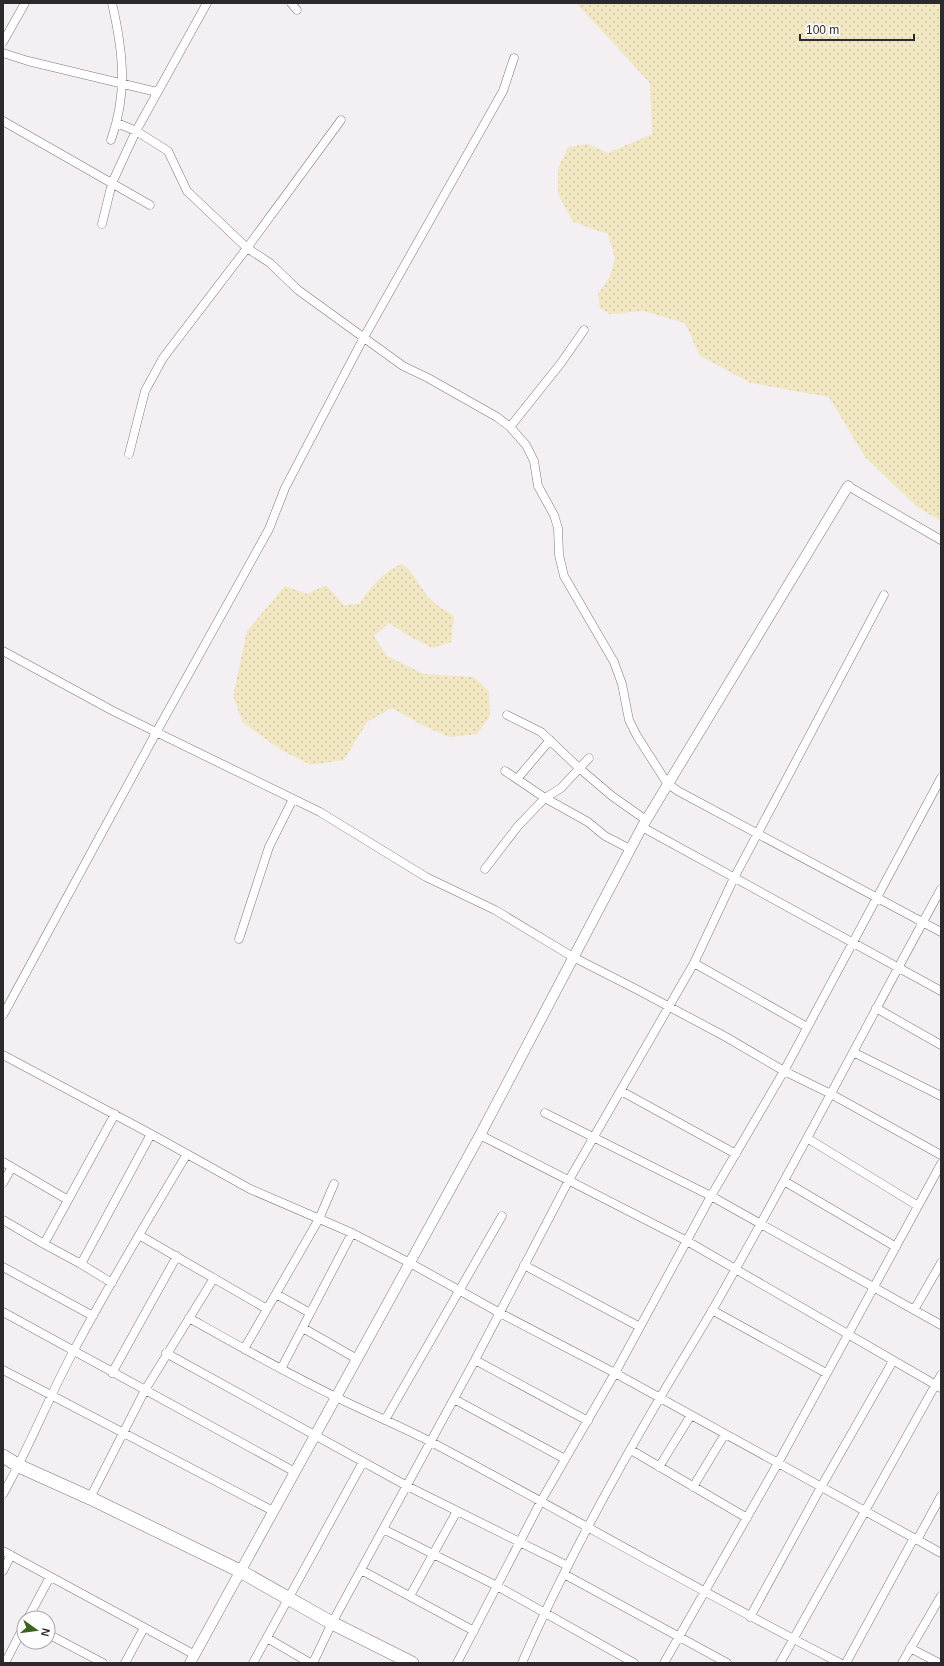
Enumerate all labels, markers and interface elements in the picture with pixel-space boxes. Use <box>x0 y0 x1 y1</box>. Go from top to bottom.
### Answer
scale bar <box>800 16 914 42</box>
text: 100 m <box>806 23 839 37</box>
north arrow <box>16 1610 56 1650</box>
text: N <box>39 1627 52 1638</box>

